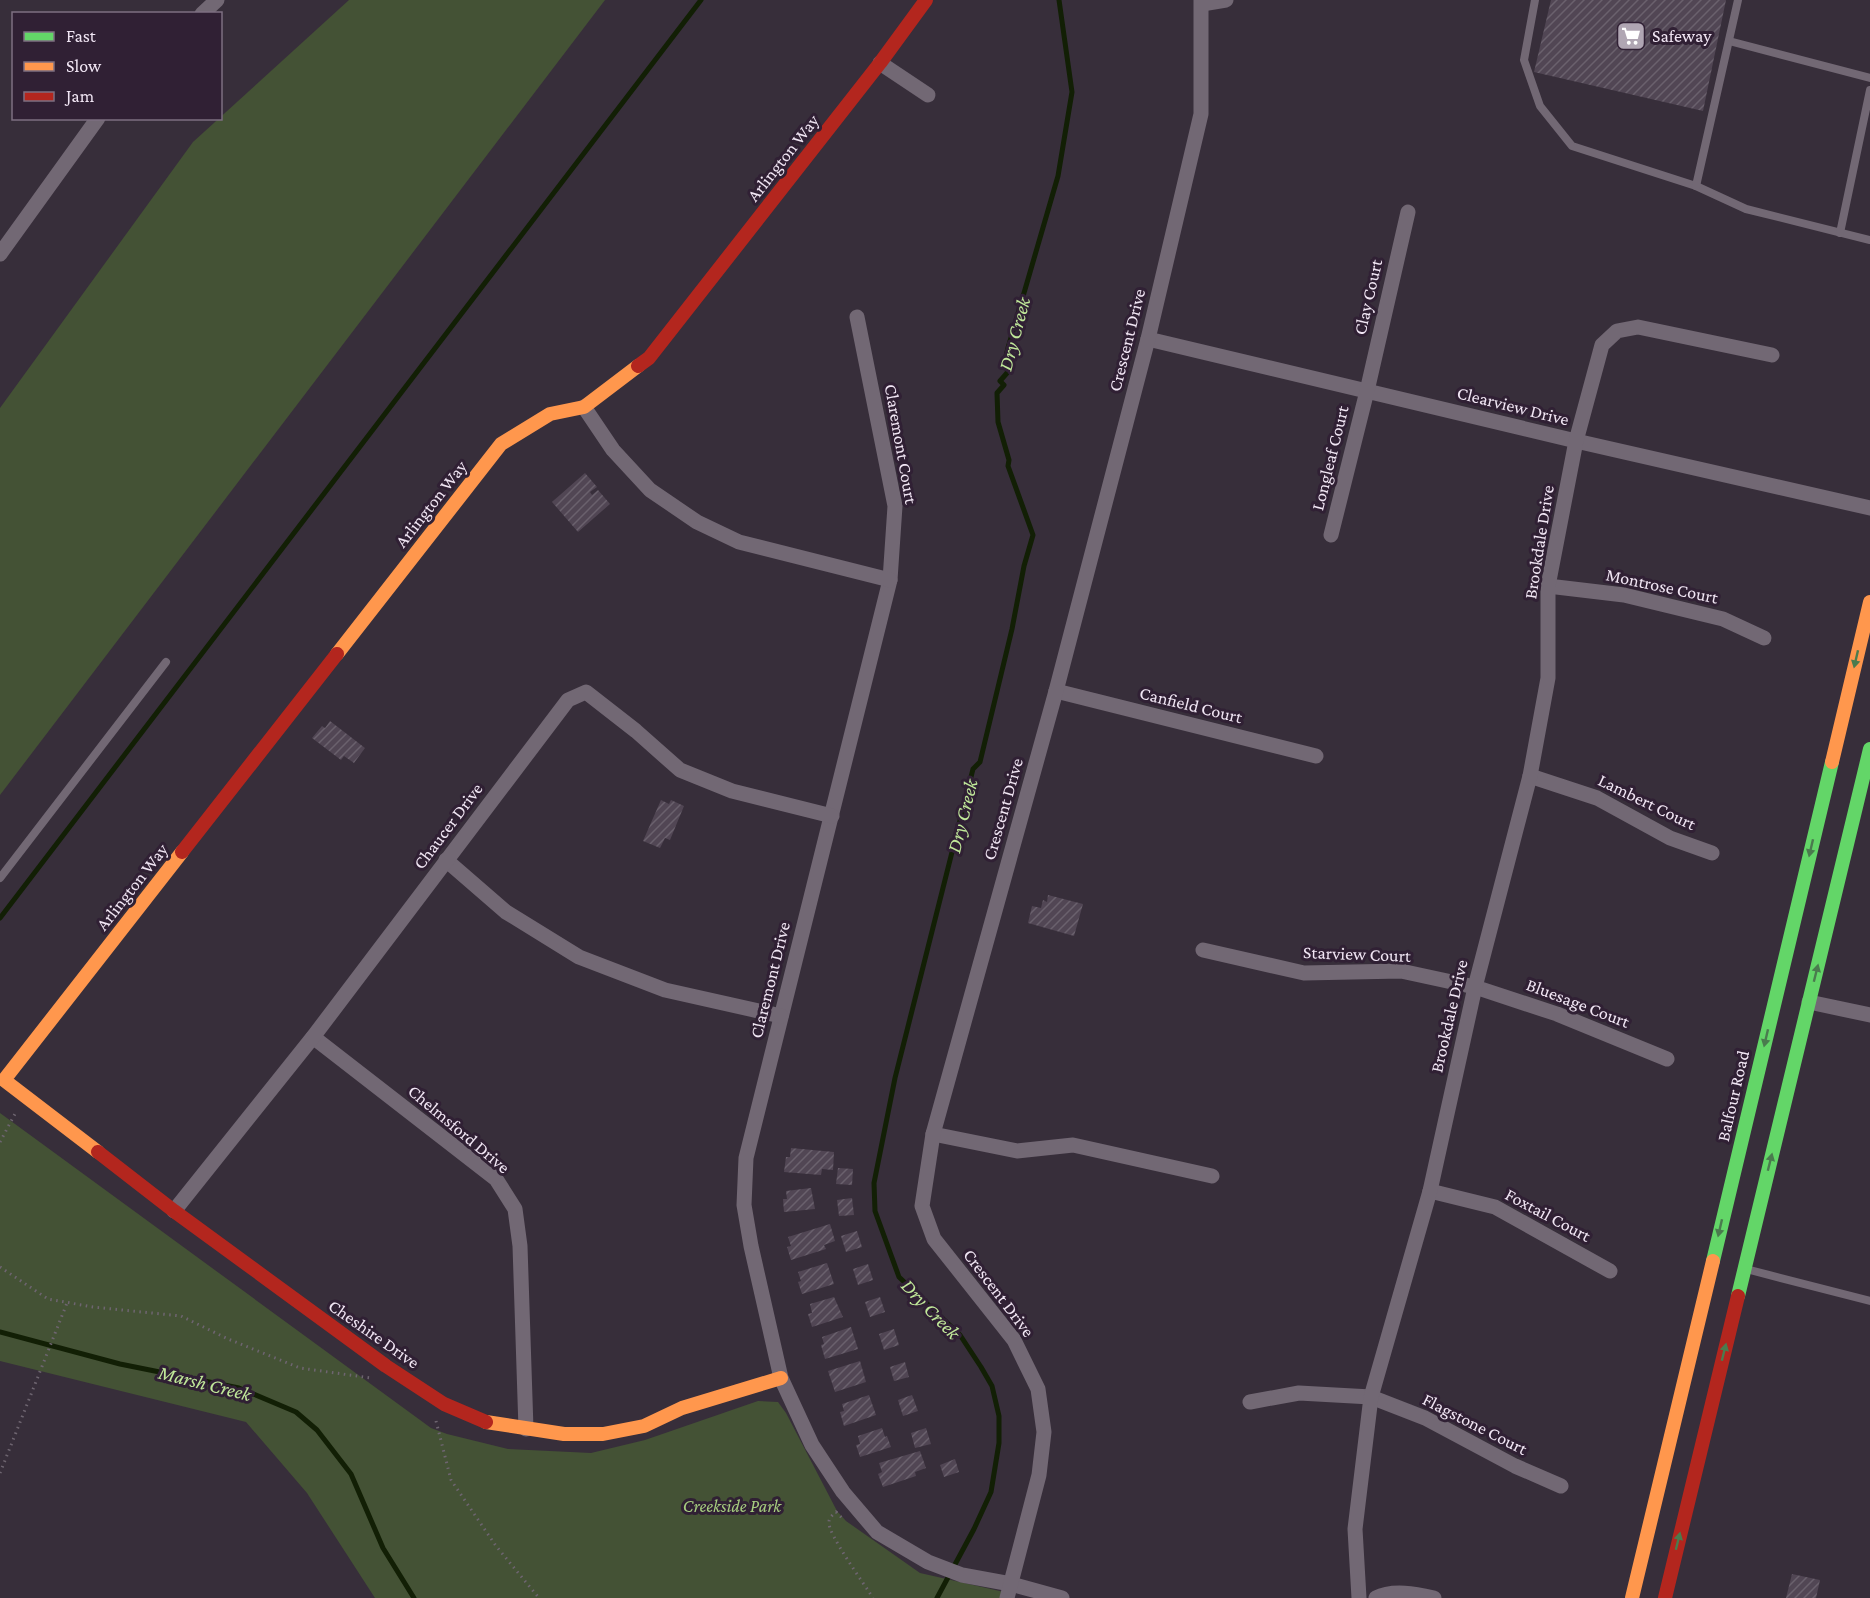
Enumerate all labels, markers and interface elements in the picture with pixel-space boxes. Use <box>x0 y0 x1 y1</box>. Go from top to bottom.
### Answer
legend <box>12 12 222 120</box>
supermarket icon: Safeway <box>1615 20 1647 52</box>
text: Fast <box>66 26 97 46</box>
place label: Safeway <box>1652 26 1712 46</box>
text: Slow <box>66 56 102 76</box>
text: Jam <box>64 86 95 106</box>
street label: Arlington Way <box>743 110 823 205</box>
street label: Clay Court <box>1350 256 1387 337</box>
street label: Crescent Drive <box>1105 287 1149 393</box>
water label: Dry Creek <box>994 294 1036 373</box>
street label: Clearview Drive <box>1455 382 1571 430</box>
street label: Claremont Court <box>881 383 922 507</box>
street label: Longleaf Court <box>1307 403 1353 512</box>
street label: Arlington Way <box>391 456 471 551</box>
street label: Brookdale Drive <box>1520 483 1558 600</box>
street label: Montrose Court <box>1604 564 1721 608</box>
one-way arrow <box>1851 650 1861 668</box>
street label: Canfield Court <box>1138 683 1245 728</box>
street label: Crescent Drive <box>979 756 1027 862</box>
street label: Lambert Court <box>1595 770 1700 835</box>
water label: Dry Creek <box>942 776 983 855</box>
street label: Chaucer Drive <box>409 779 487 873</box>
street label: Arlington Way <box>92 839 172 934</box>
one-way arrow <box>1806 839 1815 858</box>
street label: Claremont Drive <box>746 920 794 1040</box>
street label: Starview Court <box>1303 942 1412 966</box>
street label: Brookdale Drive <box>1426 958 1472 1074</box>
one-way arrow <box>1811 963 1821 982</box>
street label: Bluesage Court <box>1524 974 1633 1032</box>
one-way arrow <box>1760 1029 1770 1047</box>
street label: Balfour Road <box>1713 1048 1753 1144</box>
street label: Chelmsford Drive <box>404 1081 514 1177</box>
one-way arrow <box>1766 1153 1776 1171</box>
street label: Foxtail Court <box>1502 1184 1595 1246</box>
one-way arrow <box>1715 1218 1725 1237</box>
street label: Crescent Drive <box>959 1245 1039 1341</box>
water label: Dry Creek <box>896 1274 966 1345</box>
street label: Cheshire Drive <box>325 1295 423 1373</box>
one-way arrow <box>1720 1342 1730 1361</box>
water label: Marsh Creek <box>155 1361 255 1405</box>
street label: Flagstone Court <box>1419 1389 1532 1459</box>
park label: Creekside Park <box>683 1496 782 1516</box>
one-way arrow <box>1674 1532 1684 1550</box>

